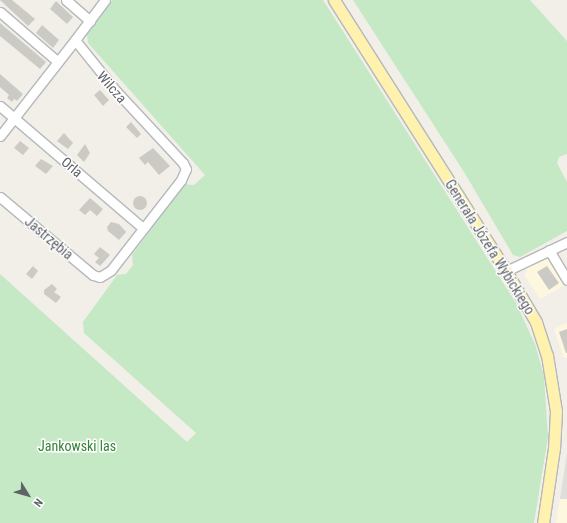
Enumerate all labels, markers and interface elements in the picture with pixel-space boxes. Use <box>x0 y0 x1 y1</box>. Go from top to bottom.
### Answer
street label: Wilcza <box>94 68 130 106</box>
street label: Orla <box>58 153 86 181</box>
street label: Generała Józefa Wybickiego <box>442 176 538 318</box>
street label: Jastrzębia <box>22 213 76 263</box>
park label: Jankowski las <box>38 438 116 454</box>
north arrow <box>8 475 48 515</box>
text: N <box>31 496 45 509</box>

